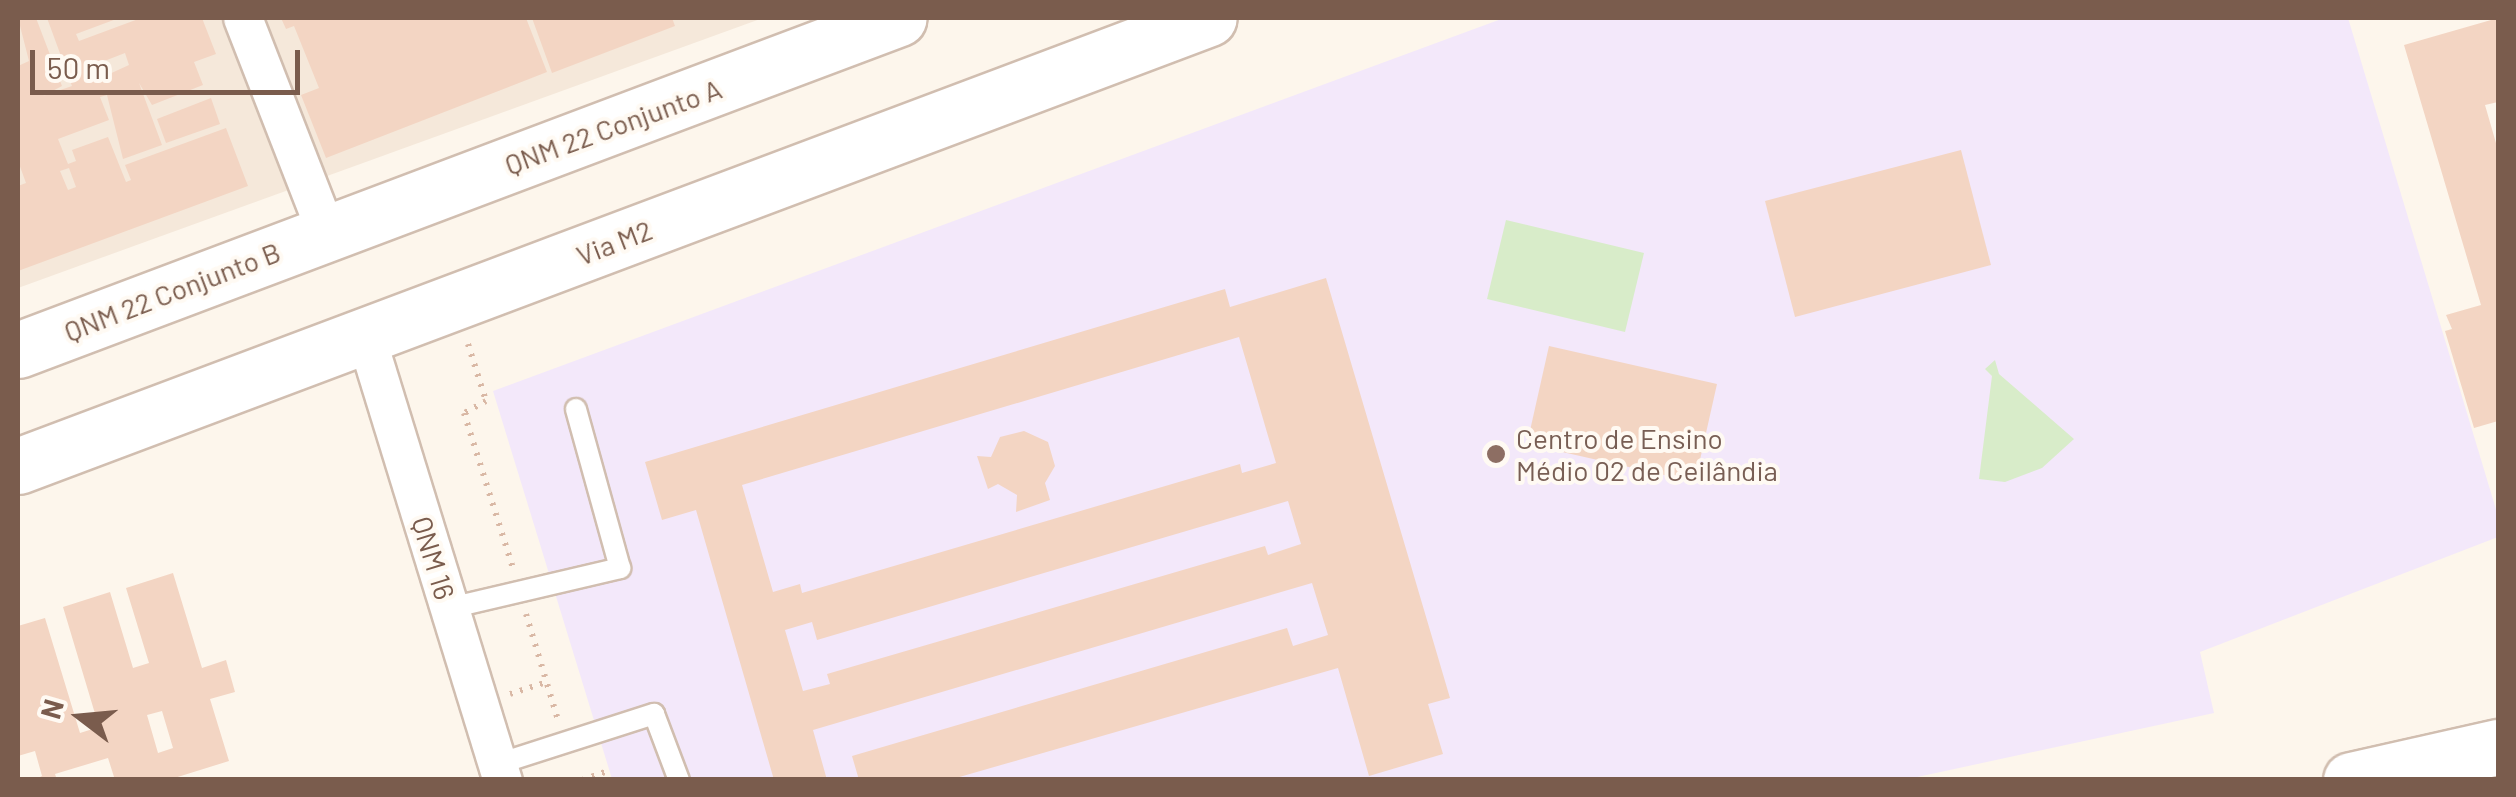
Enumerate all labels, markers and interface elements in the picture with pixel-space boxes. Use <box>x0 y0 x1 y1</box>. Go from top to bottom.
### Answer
scale bar <box>35 30 305 92</box>
text: 50 m <box>47 49 110 85</box>
street label: QNM 22 Conjunto A <box>500 71 726 181</box>
street label: Via M2 <box>571 212 657 272</box>
street label: QNM 22 Conjunto B <box>59 234 285 348</box>
place label: Centro de Ensino Médio 02 de Ceilândia <box>1516 421 1778 487</box>
marker: Centro de Ensino Médio 02 de Ceilândia <box>1485 443 1507 465</box>
street label: QNM 16 <box>406 512 462 604</box>
north arrow <box>30 667 130 767</box>
text: N <box>32 695 70 722</box>

